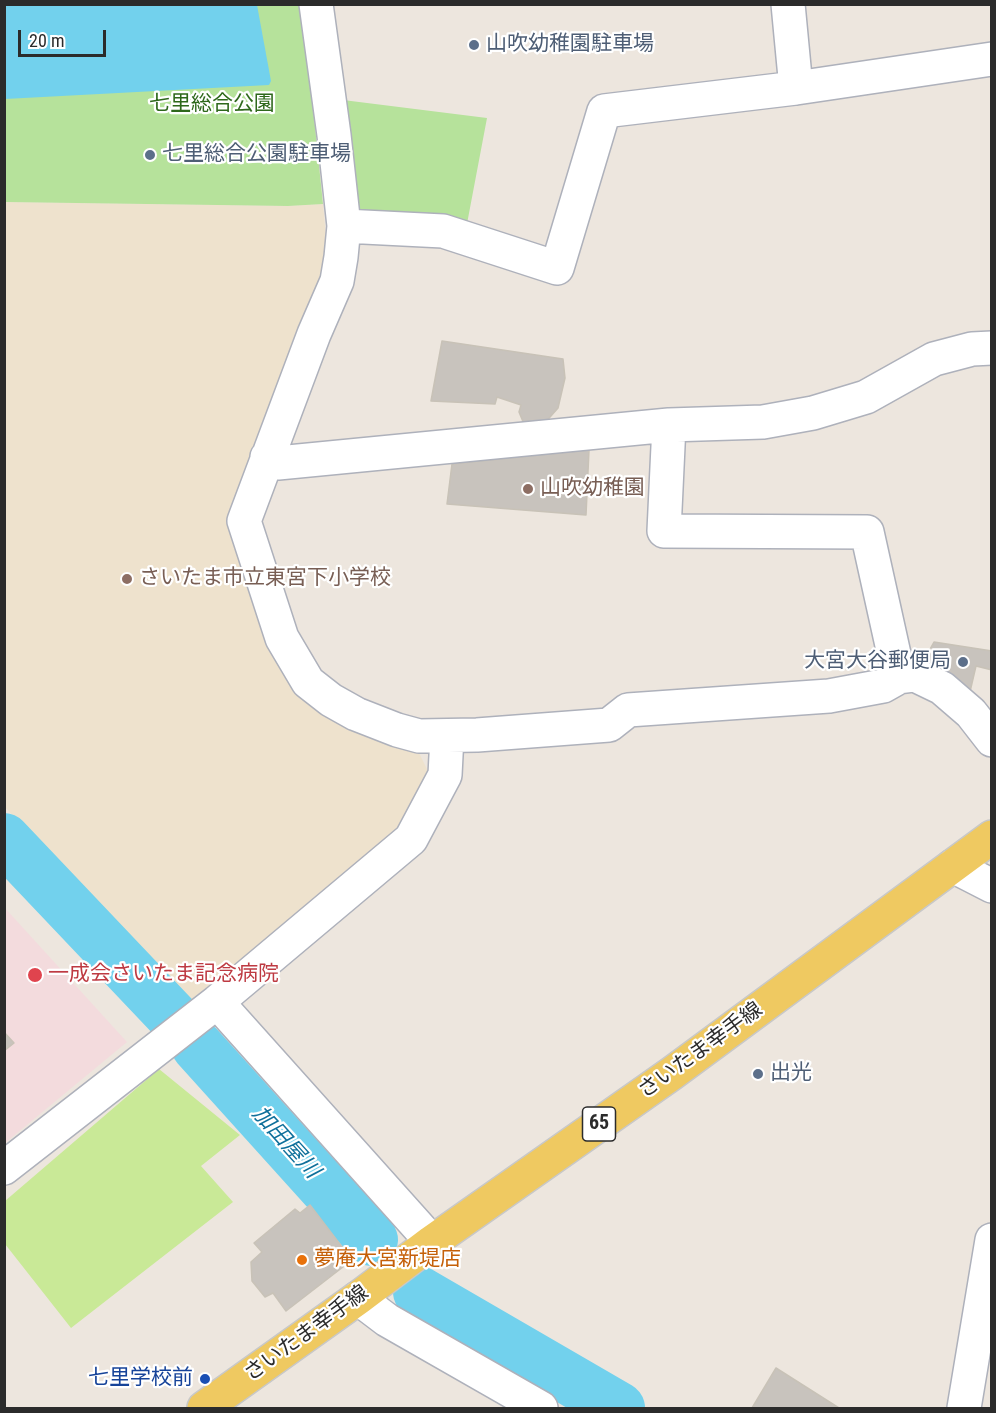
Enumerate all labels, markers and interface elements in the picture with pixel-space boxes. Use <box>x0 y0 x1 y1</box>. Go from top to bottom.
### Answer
scale bar <box>21 18 110 56</box>
text: 20 m <box>29 30 64 51</box>
place label: 山吹幼稚園駐車場 <box>486 32 654 58</box>
marker: 山吹幼稚園駐車場 <box>467 38 481 52</box>
park label: 七里総合公園 <box>149 92 275 118</box>
place label: 七里総合公園駐車場 <box>162 142 351 168</box>
marker: 七里総合公園駐車場 <box>143 148 157 162</box>
place label: 山吹幼稚園 <box>540 476 645 502</box>
marker: 山吹幼稚園 <box>521 482 535 496</box>
place label: さいたま市立東宮下小学校 <box>139 566 391 592</box>
marker: さいたま市立東宮下小学校 <box>120 572 134 586</box>
place label: 大宮大谷郵便局 <box>804 649 951 675</box>
marker: 大宮大谷郵便局 <box>956 655 970 669</box>
place label: 一成会さいたま記念病院 <box>48 962 279 988</box>
marker: 一成会さいたま記念病院 <box>26 966 44 984</box>
street label: さいたま幸手線 <box>634 998 768 1104</box>
place label: 出光 <box>770 1061 812 1087</box>
marker: 出光 <box>751 1067 765 1081</box>
water label: 加田屋川 <box>246 1101 324 1185</box>
road number: 65 <box>582 1107 616 1141</box>
place label: 夢庵大宮新堤店 <box>314 1247 461 1273</box>
marker: 夢庵大宮新堤店 <box>295 1253 309 1267</box>
street label: さいたま幸手線 <box>240 1281 374 1387</box>
place label: 七里学校前 <box>88 1366 193 1392</box>
marker: 七里学校前 <box>198 1372 212 1386</box>

